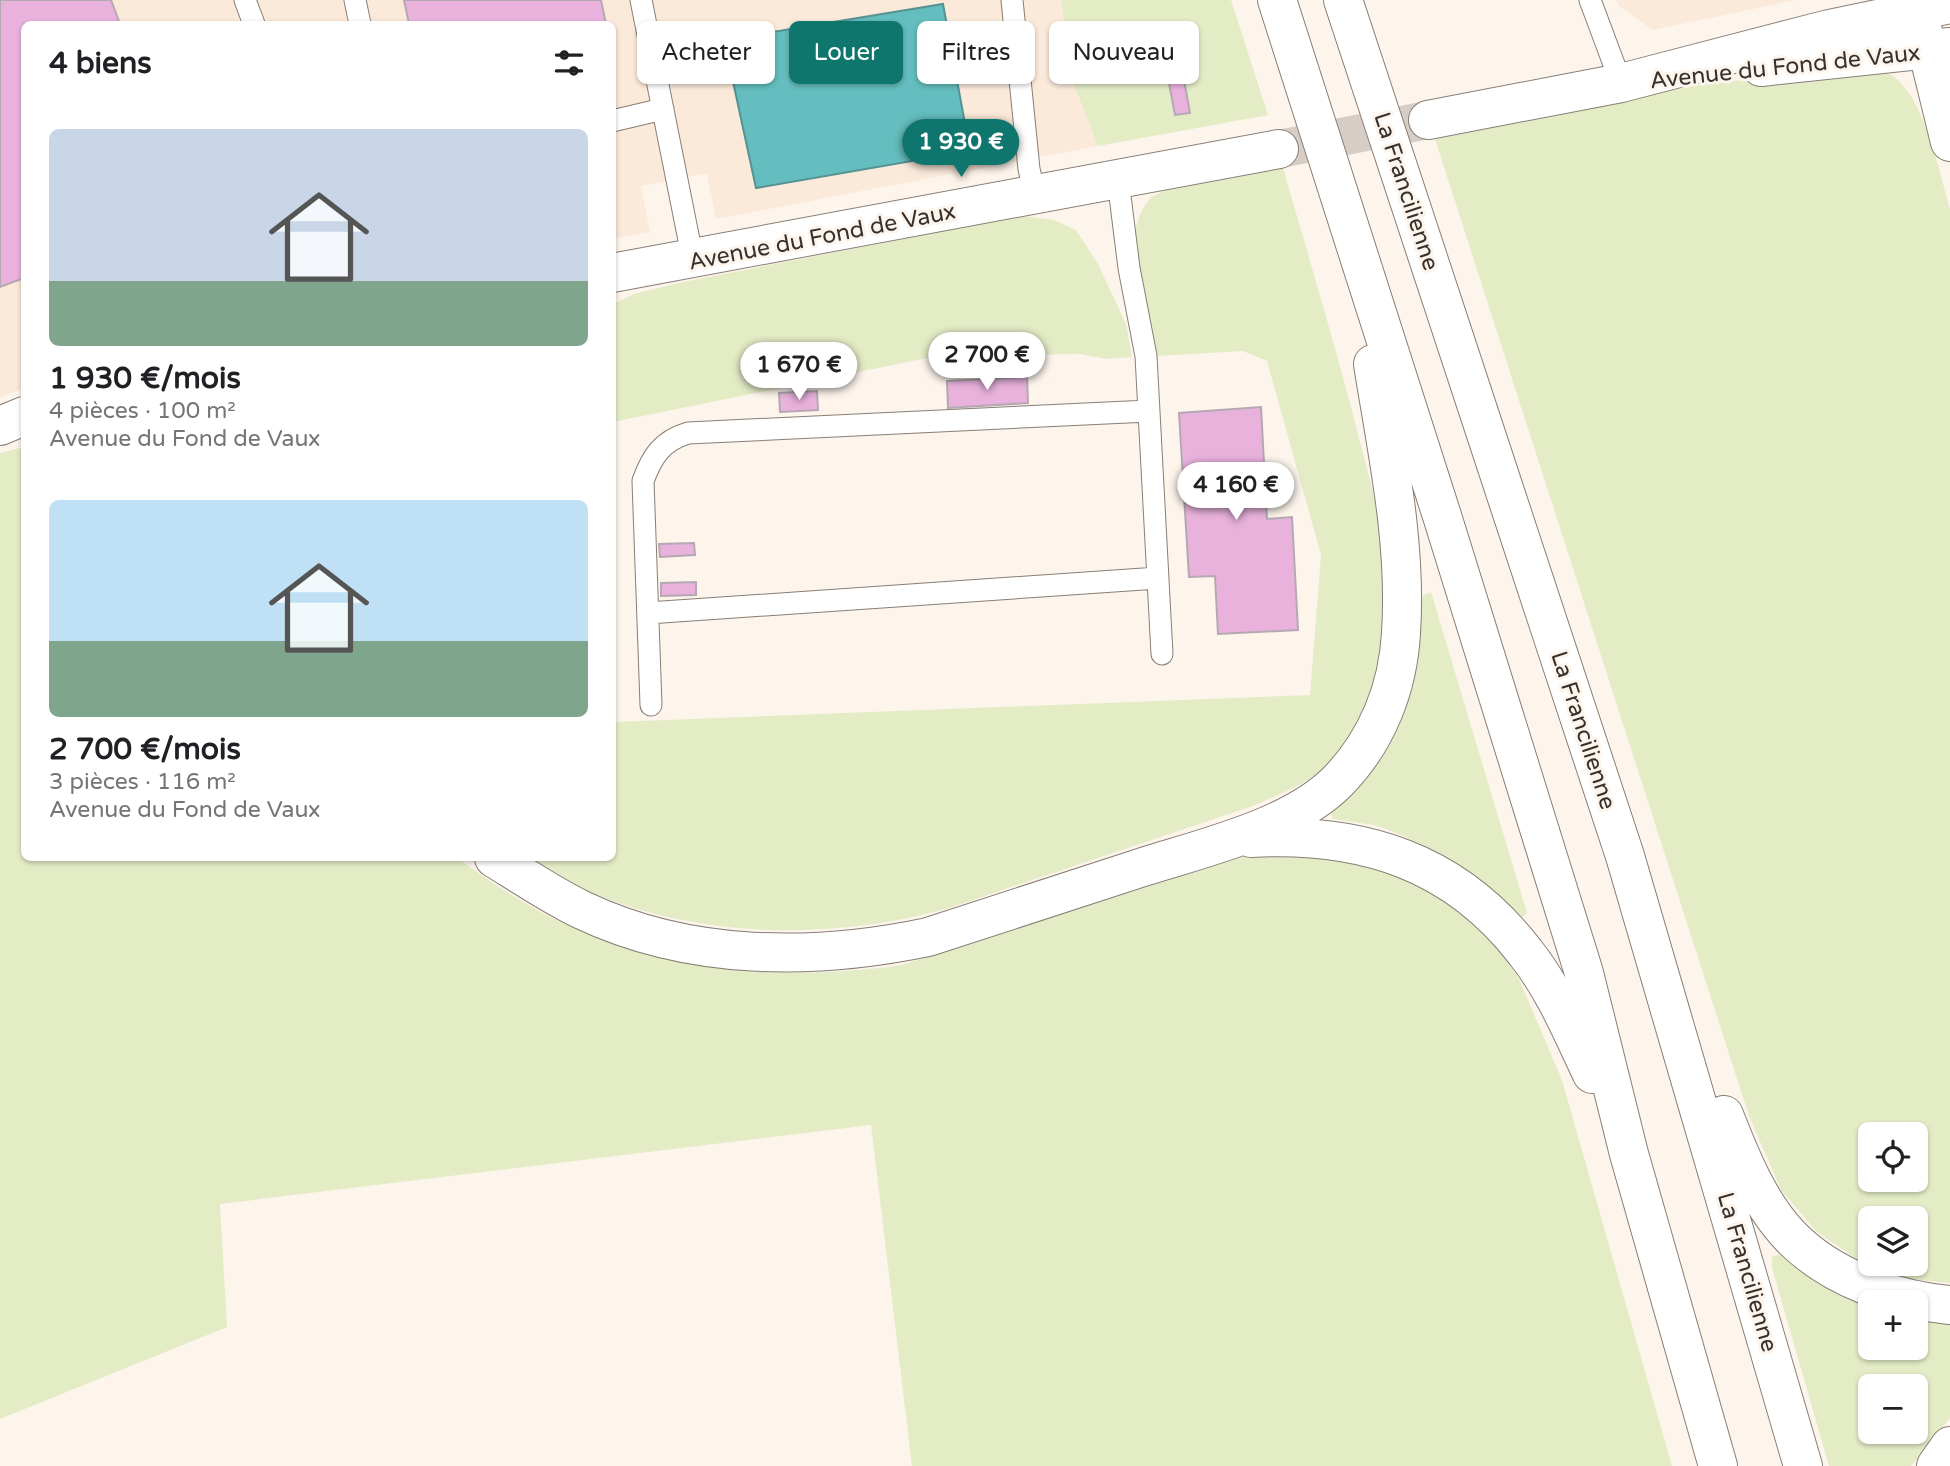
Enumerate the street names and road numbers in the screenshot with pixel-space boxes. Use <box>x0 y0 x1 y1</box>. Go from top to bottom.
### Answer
street label: Avenue du Fond de Vaux <box>1649 39 1922 95</box>
street label: La Francilienne <box>1367 109 1445 274</box>
street label: Avenue du Fond de Vaux <box>686 197 958 277</box>
street label: La Francilienne <box>1544 648 1622 813</box>
street label: La Francilienne <box>1711 1189 1783 1355</box>

